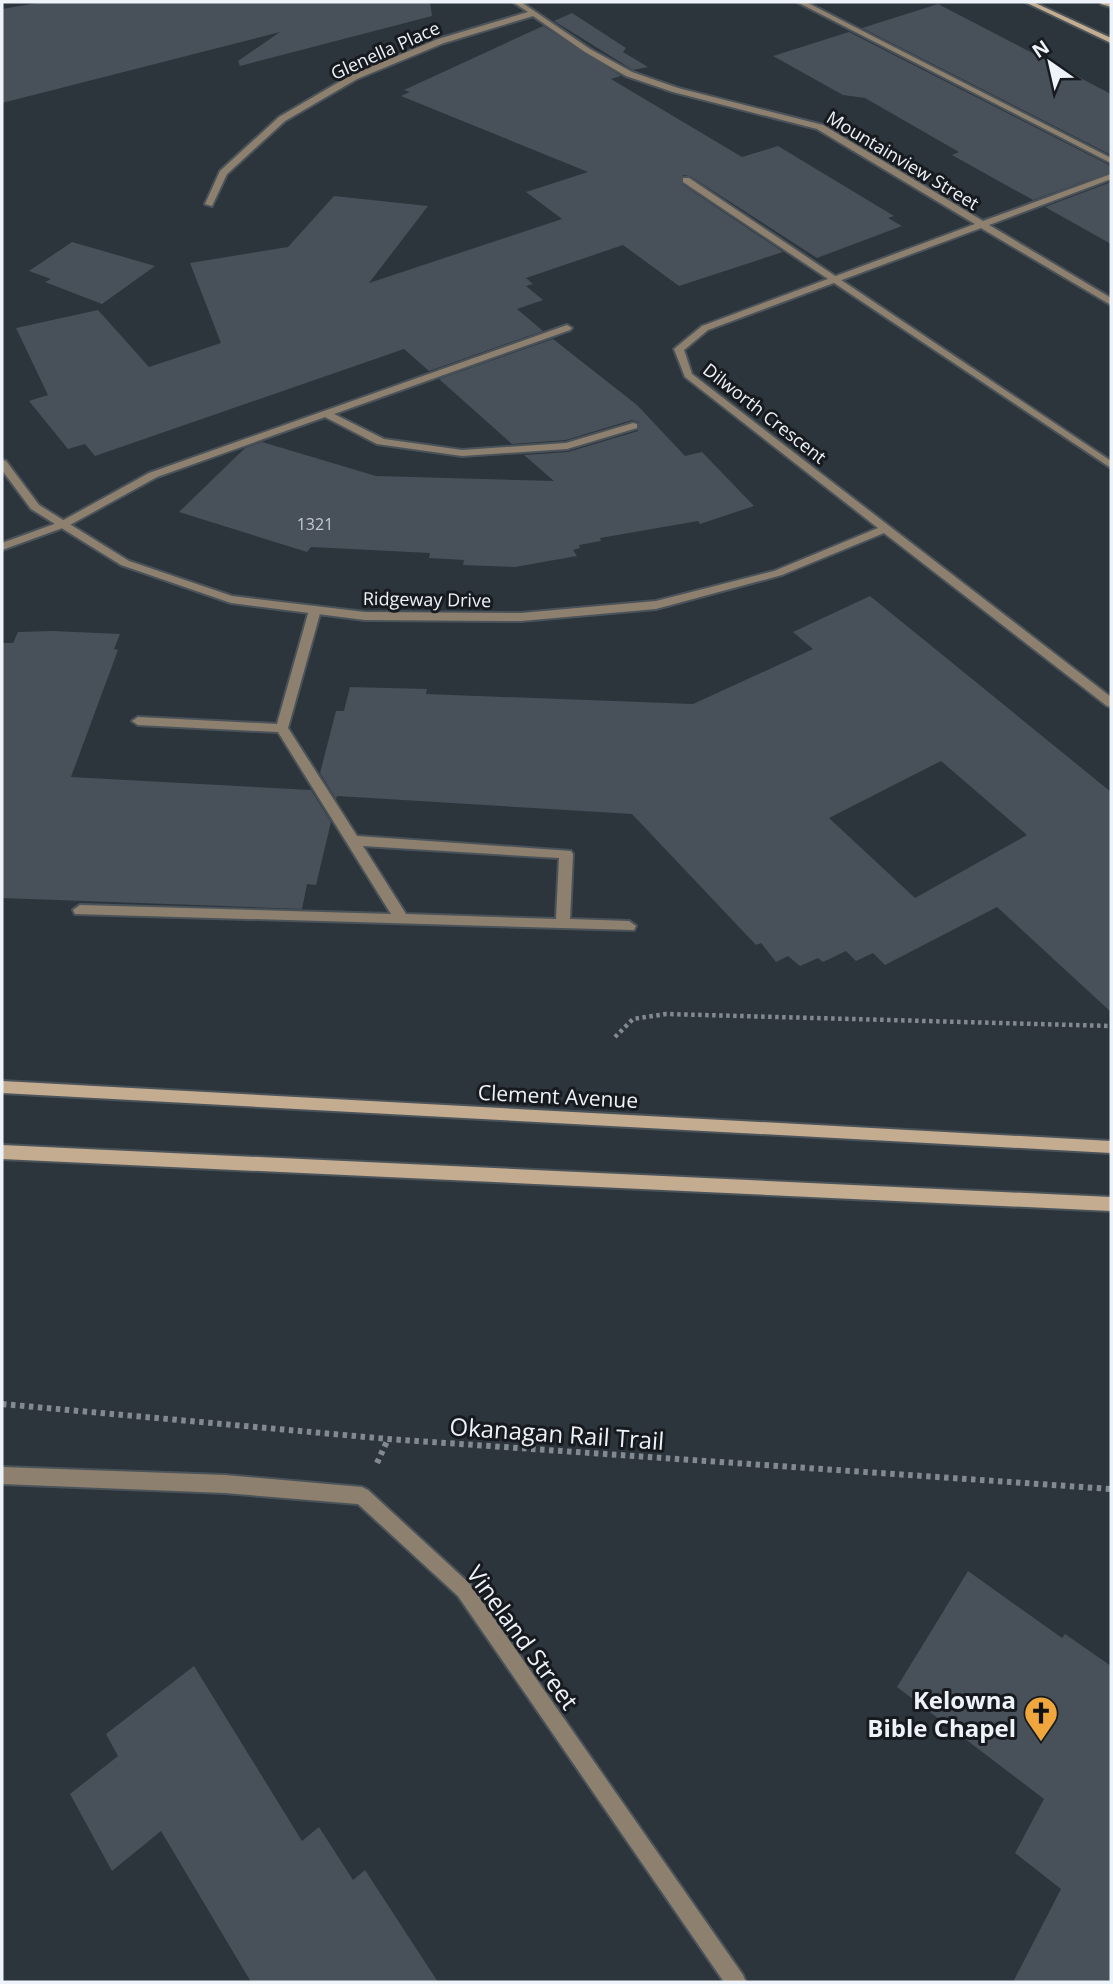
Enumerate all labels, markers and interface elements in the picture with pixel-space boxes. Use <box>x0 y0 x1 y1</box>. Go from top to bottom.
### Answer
street label: Glenella Place <box>327 15 443 85</box>
north arrow <box>1015 28 1085 98</box>
text: N <box>1027 34 1054 64</box>
street label: Mountainview Street <box>822 105 984 215</box>
street label: Dilworth Crescent <box>699 357 831 469</box>
house number: 1321 <box>297 513 333 535</box>
street label: Ridgeway Drive <box>363 586 491 612</box>
street label: Clement Avenue <box>477 1078 639 1114</box>
street label: Okanagan Rail Trail <box>449 1409 665 1457</box>
street label: Vineland Street <box>460 1558 586 1716</box>
place label: Kelowna Bible Chapel <box>867 1683 1016 1744</box>
church icon: Kelowna Bible Chapel <box>1022 1694 1060 1743</box>

